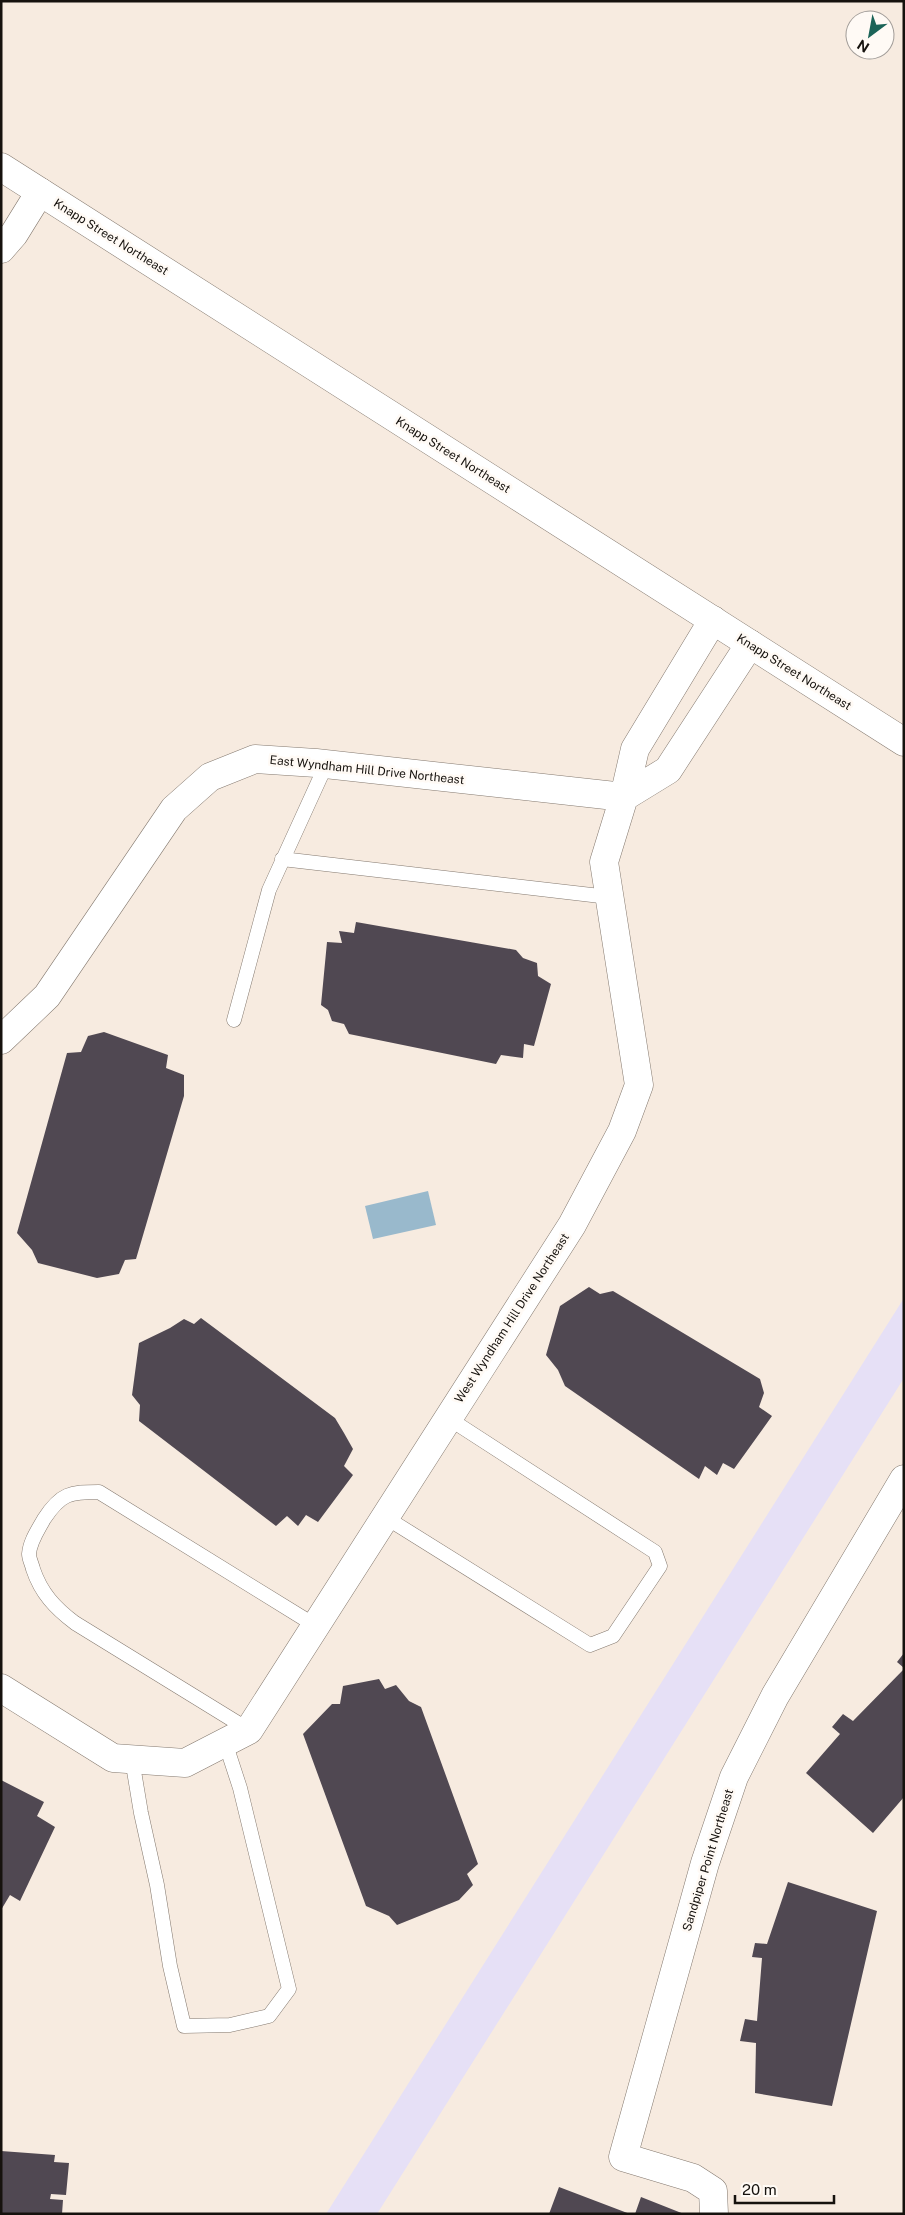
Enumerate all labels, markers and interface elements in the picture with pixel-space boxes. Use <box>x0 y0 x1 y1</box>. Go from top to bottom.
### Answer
north arrow <box>845 10 895 60</box>
text: N <box>854 36 872 56</box>
street label: Knapp Street Northeast <box>51 196 171 278</box>
street label: Knapp Street Northeast <box>393 414 513 496</box>
street label: Knapp Street Northeast <box>734 631 854 713</box>
street label: East Wyndham Hill Drive Northeast <box>269 753 465 787</box>
street label: West Wyndham Hill Drive Northeast <box>452 1230 572 1405</box>
street label: Sandpiper Point Northeast <box>680 1787 736 1933</box>
scale bar <box>735 2172 834 2204</box>
text: 20 m <box>742 2181 777 2198</box>

